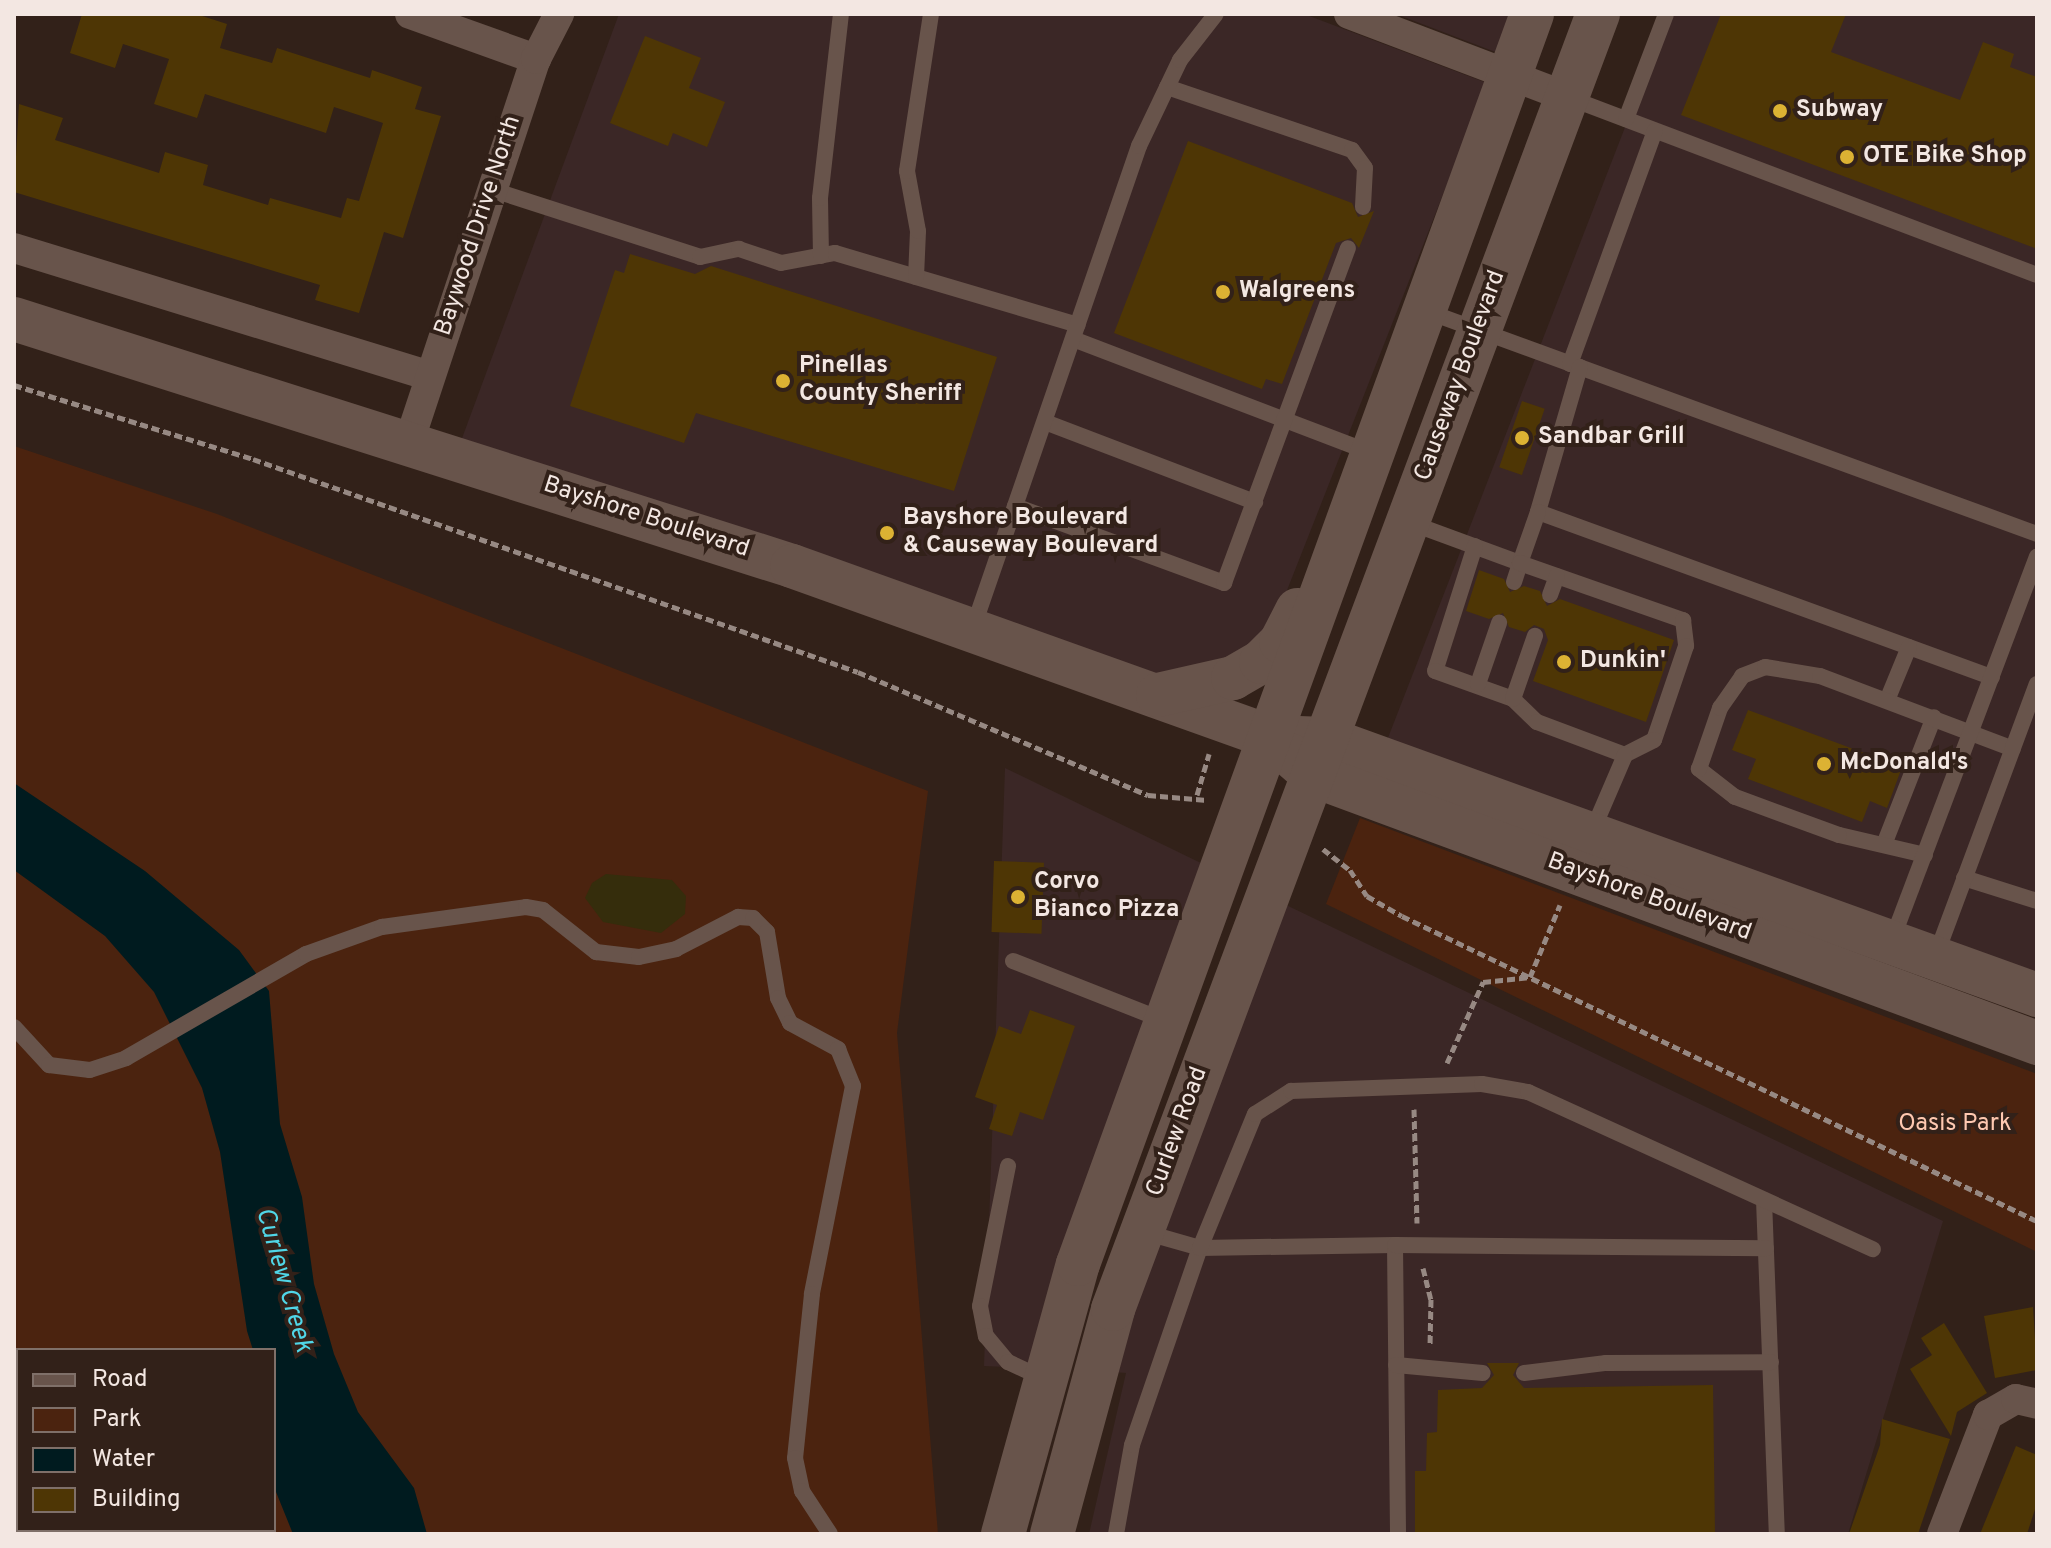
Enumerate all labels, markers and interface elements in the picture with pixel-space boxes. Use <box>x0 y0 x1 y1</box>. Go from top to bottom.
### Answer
place label: Subway <box>1796 97 1883 125</box>
marker: Subway <box>1771 102 1789 120</box>
street label: Baywood Drive North <box>430 112 528 340</box>
place label: OTE Bike Shop <box>1863 143 2027 171</box>
marker: OTE Bike Shop <box>1838 148 1856 166</box>
street label: Causeway Boulevard <box>1410 267 1512 485</box>
place label: Walgreens <box>1239 278 1355 306</box>
marker: Walgreens <box>1214 283 1232 301</box>
place label: Pinellas County Sheriff <box>799 353 961 409</box>
marker: Pinellas County Sheriff <box>774 372 792 390</box>
place label: Sandbar Grill <box>1538 424 1685 452</box>
marker: Sandbar Grill <box>1513 429 1531 447</box>
street label: Bayshore Boulevard <box>539 471 753 565</box>
place label: Bayshore Boulevard & Causeway Boulevard <box>903 505 1158 561</box>
marker: Bayshore Boulevard & Causeway Boulevard <box>878 524 896 542</box>
place label: Dunkin' <box>1580 648 1666 676</box>
marker: Dunkin' <box>1555 653 1573 671</box>
place label: McDonald's <box>1840 750 1969 778</box>
marker: McDonald's <box>1815 755 1833 773</box>
street label: Bayshore Boulevard <box>1543 848 1755 948</box>
place label: Corvo Bianco Pizza <box>1034 869 1179 925</box>
marker: Corvo Bianco Pizza <box>1009 888 1027 906</box>
street label: Curlew Road <box>1141 1063 1215 1201</box>
park label: Oasis Park <box>1898 1111 2012 1139</box>
water label: Curlew Creek <box>247 1204 319 1356</box>
legend <box>16 1348 276 1532</box>
text: Road <box>92 1365 148 1395</box>
text: Park <box>92 1405 142 1435</box>
text: Water <box>92 1445 155 1475</box>
text: Building <box>92 1485 181 1515</box>

